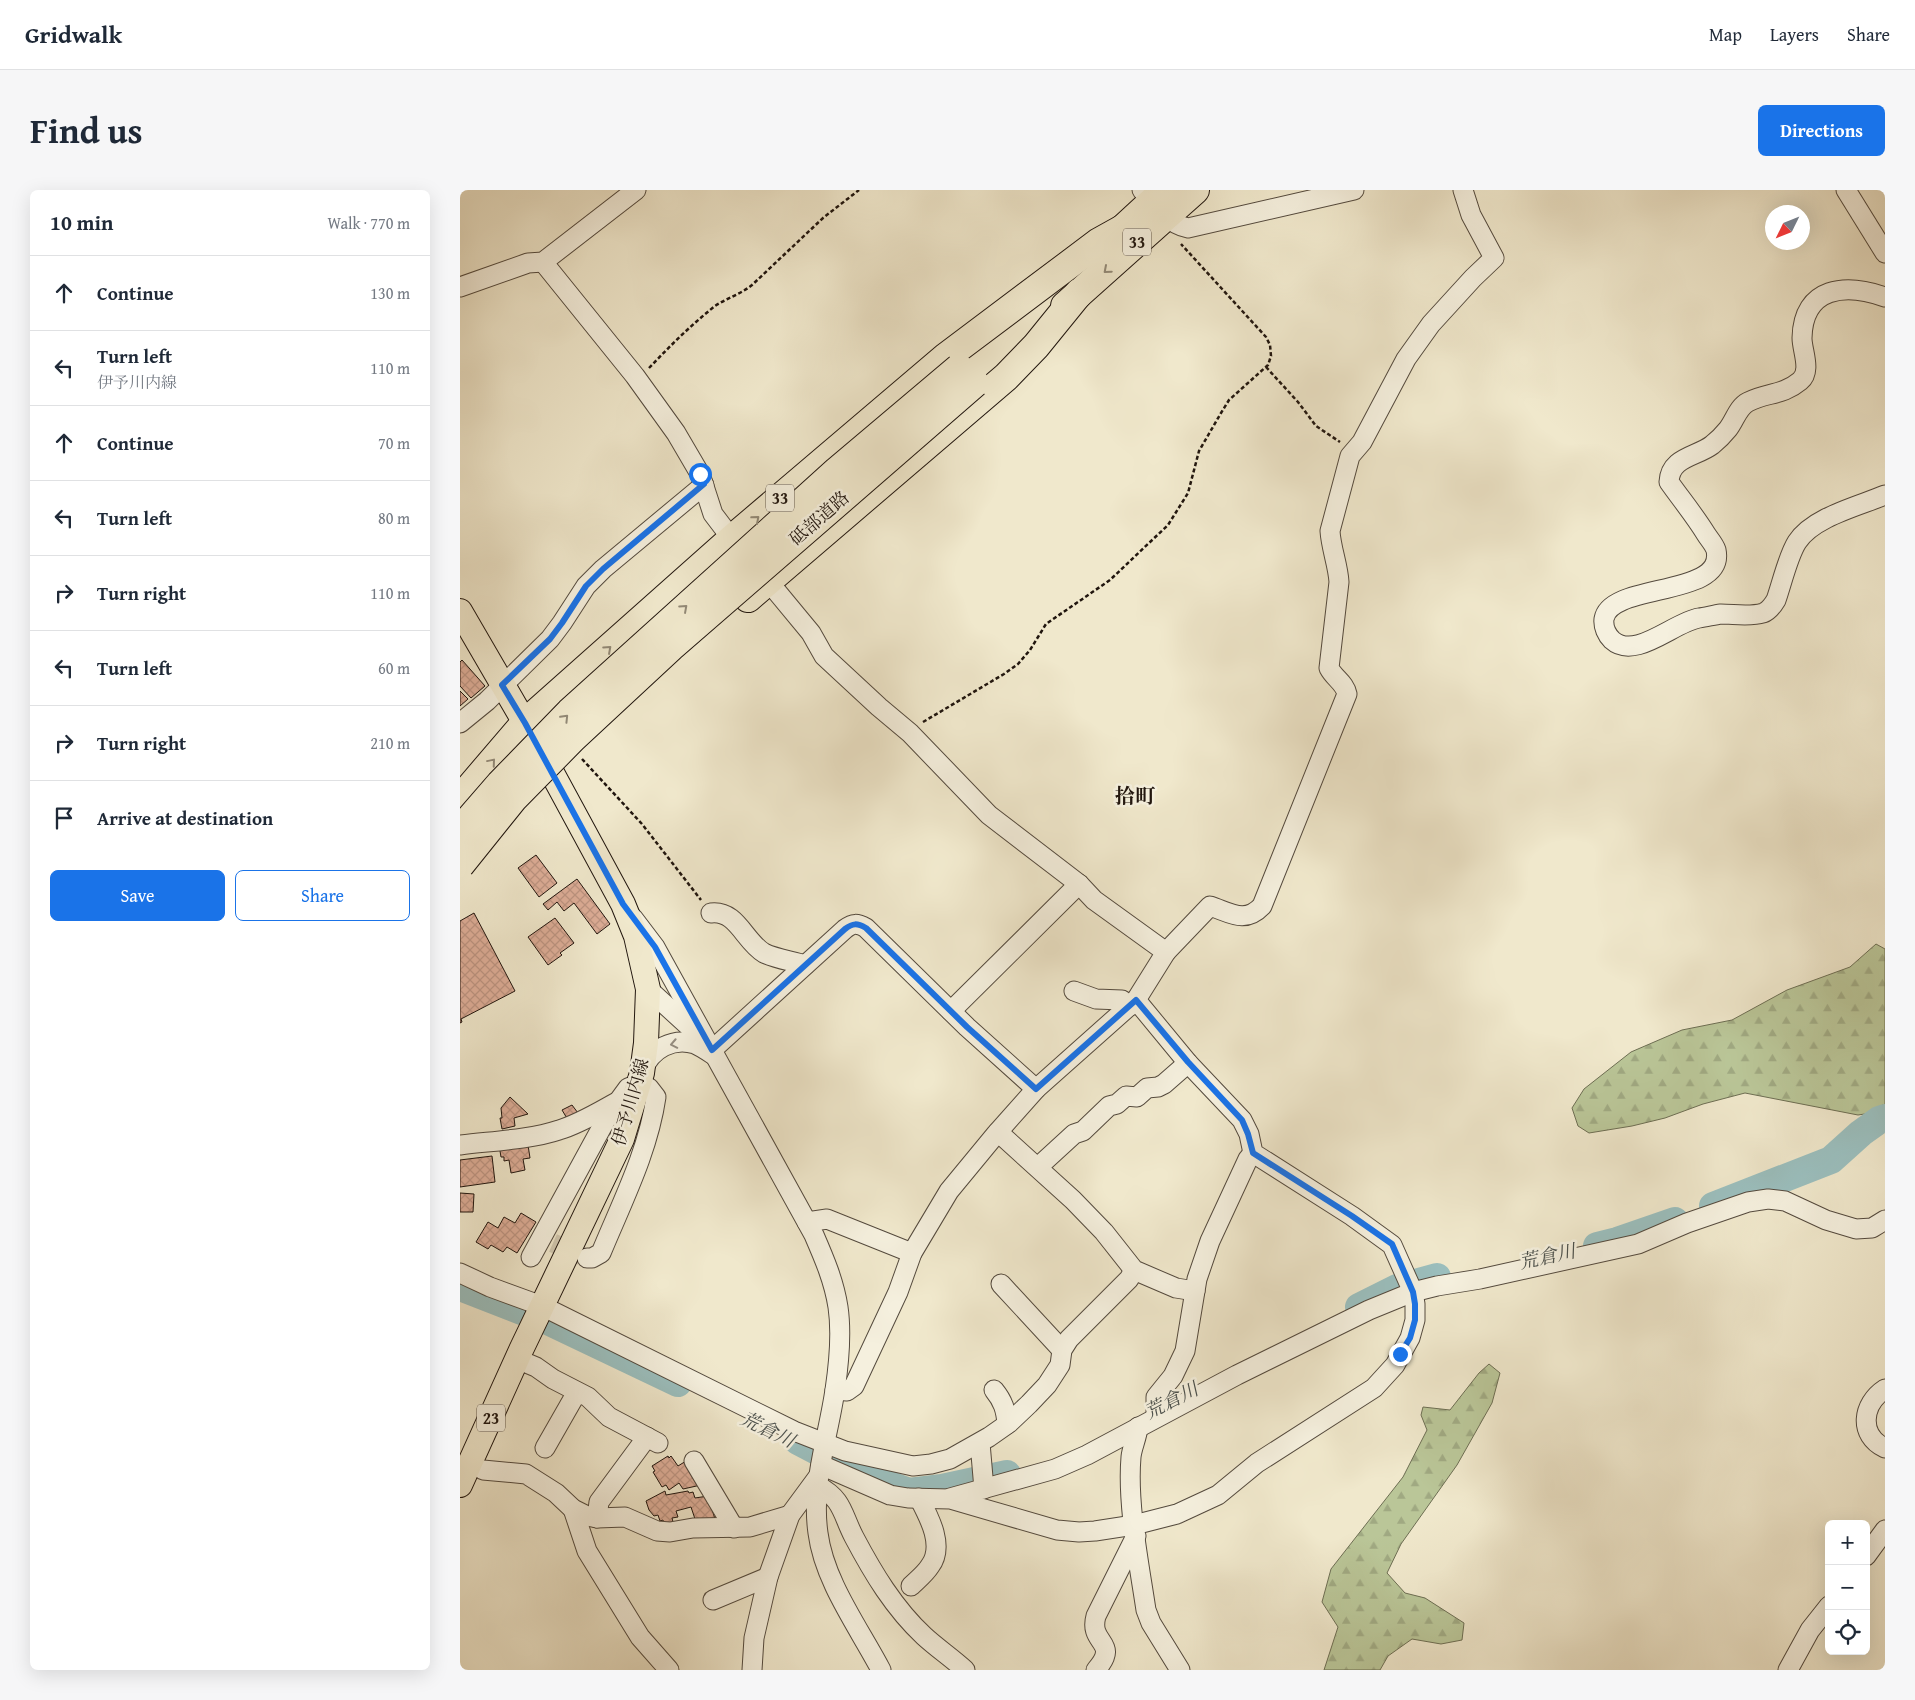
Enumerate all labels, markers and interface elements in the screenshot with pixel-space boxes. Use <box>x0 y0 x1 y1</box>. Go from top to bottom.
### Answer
text: Gridwalk <box>25 17 122 52</box>
text: Map <box>1709 21 1742 48</box>
text: Layers <box>1770 21 1819 48</box>
text: Share <box>1847 21 1890 48</box>
text: Find us <box>30 105 143 156</box>
button: Directions <box>1758 105 1885 156</box>
north arrow <box>1765 205 1810 250</box>
text: 10 min <box>50 207 113 238</box>
text: Walk · 770 m <box>327 211 410 235</box>
road number: 33 <box>1123 228 1151 256</box>
one-way arrow <box>1103 264 1112 273</box>
icon: ahead <box>50 279 78 307</box>
text: Continue <box>97 279 174 307</box>
text: 130 m <box>370 281 410 305</box>
text: Turn left <box>97 342 172 370</box>
icon: left <box>50 354 78 382</box>
text: 110 m <box>370 356 410 380</box>
text: 伊予川内線 <box>97 370 177 394</box>
icon: ahead <box>50 429 78 457</box>
text: Continue <box>97 429 174 457</box>
text: 70 m <box>378 431 410 455</box>
route start <box>689 463 712 486</box>
road number: 33 <box>766 484 794 512</box>
street label: 砥部道路 <box>783 484 855 552</box>
icon: left <box>50 504 78 532</box>
text: Turn left <box>97 504 172 532</box>
text: 80 m <box>378 506 410 530</box>
one-way arrow <box>750 516 759 524</box>
icon: right <box>50 579 78 607</box>
text: Turn right <box>97 579 186 607</box>
text: 110 m <box>370 581 410 605</box>
one-way arrow <box>679 605 688 614</box>
one-way arrow <box>602 647 611 655</box>
icon: left <box>50 654 78 682</box>
text: Turn left <box>97 654 172 682</box>
text: 60 m <box>378 656 410 680</box>
one-way arrow <box>559 715 568 724</box>
icon: right <box>50 729 78 757</box>
text: Turn right <box>97 729 186 757</box>
text: 210 m <box>370 731 410 755</box>
one-way arrow <box>486 759 495 768</box>
district label: 拾町 <box>1115 781 1156 810</box>
icon: arrive <box>50 804 78 832</box>
text: Arrive at destination <box>97 804 273 832</box>
button: Save <box>50 870 225 921</box>
button: Share <box>235 870 410 921</box>
one-way arrow <box>670 1038 679 1049</box>
street label: 伊予川内線 <box>605 1055 655 1149</box>
water label: 荒倉川 <box>1516 1236 1580 1276</box>
route end <box>1389 1343 1412 1366</box>
water label: 荒倉川 <box>1139 1374 1205 1425</box>
road number: 23 <box>477 1404 505 1432</box>
water label: 荒倉川 <box>736 1404 802 1455</box>
map controls <box>1825 1520 1870 1655</box>
button: + <box>1825 1520 1870 1565</box>
button: − <box>1825 1565 1870 1610</box>
button: locate <box>1825 1610 1870 1655</box>

